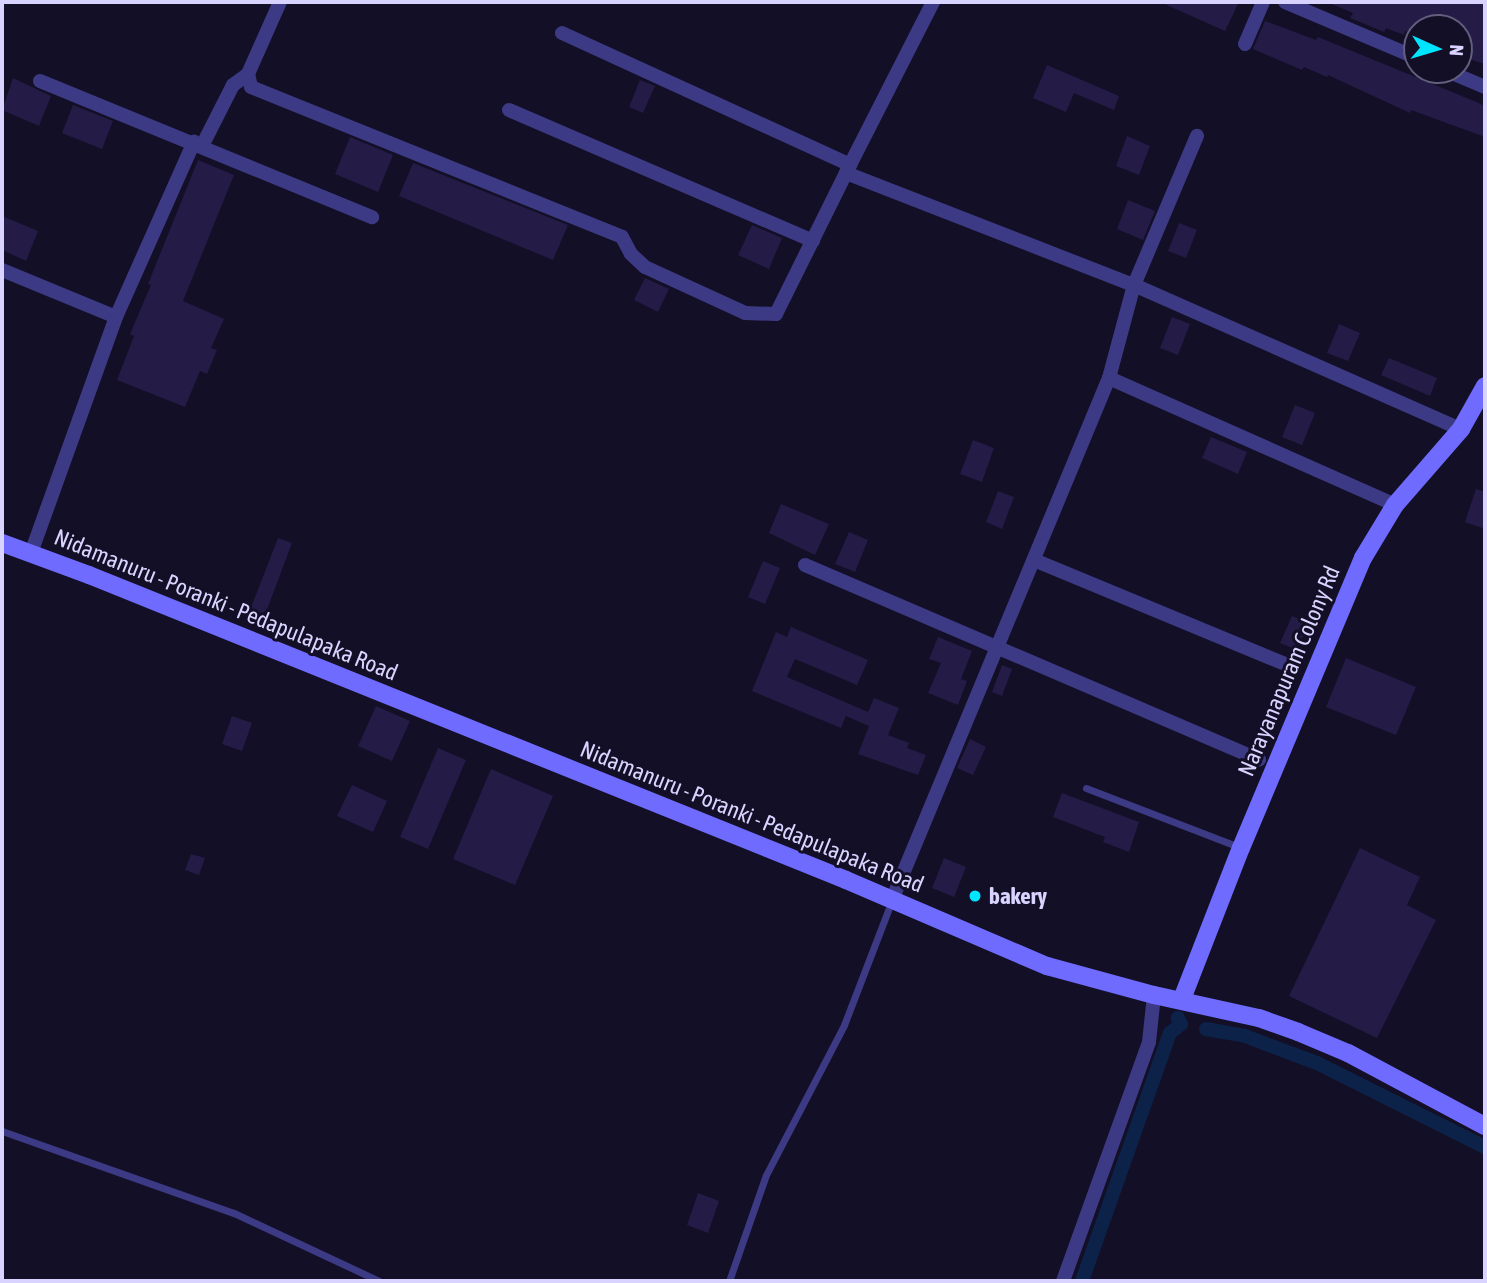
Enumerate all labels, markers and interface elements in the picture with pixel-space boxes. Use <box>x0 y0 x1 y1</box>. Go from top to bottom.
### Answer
north arrow <box>1403 14 1473 84</box>
text: N <box>1446 44 1468 57</box>
street label: Nidamanuru - Poranki - Pedapulapaka Road <box>50 523 402 687</box>
street label: Narayanapuram Colony Rd <box>1232 562 1346 780</box>
street label: Nidamanuru - Poranki - Pedapulapaka Road <box>576 735 928 899</box>
place label: bakery <box>989 882 1047 910</box>
marker: bakery <box>967 888 983 904</box>

